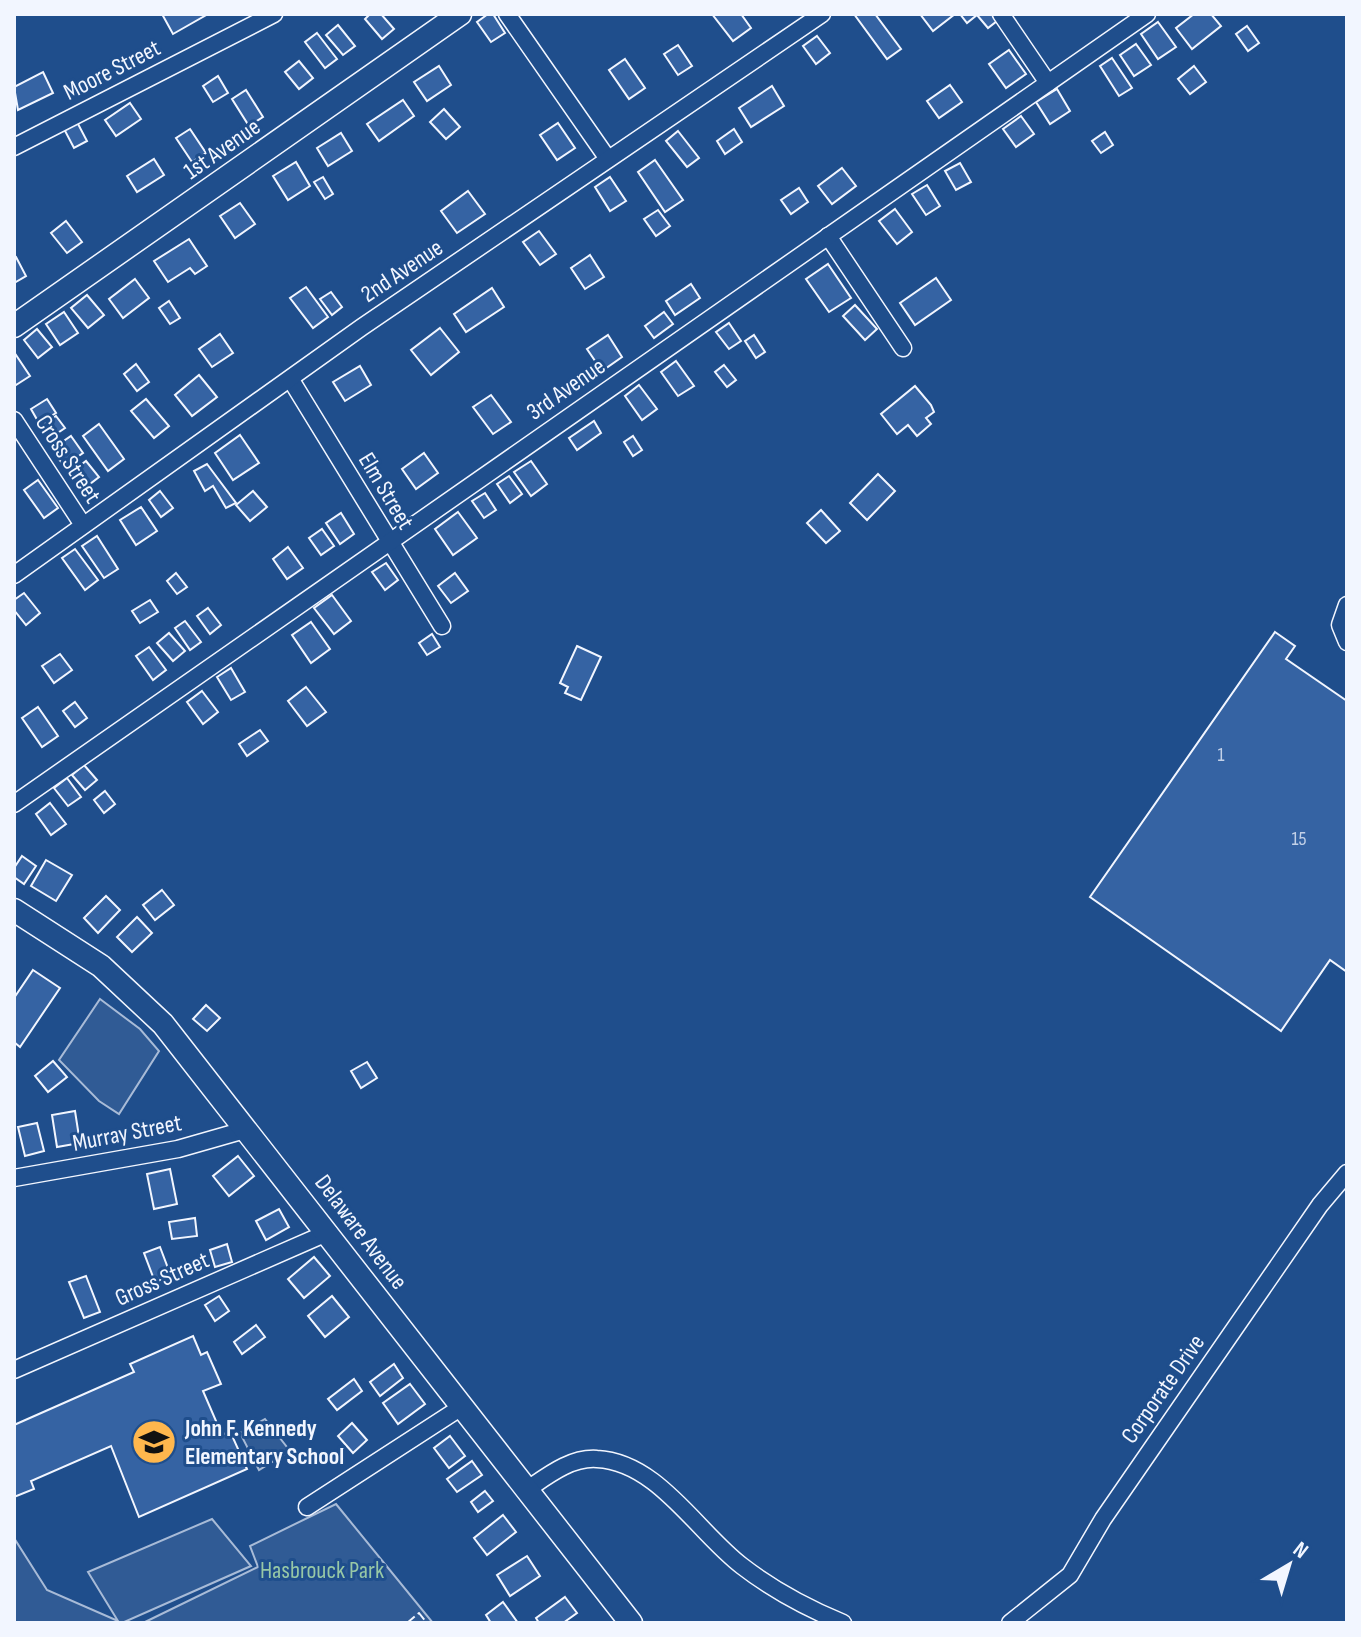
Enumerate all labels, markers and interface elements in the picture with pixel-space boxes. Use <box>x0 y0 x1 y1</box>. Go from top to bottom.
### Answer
street label: Moore Street <box>59 33 165 107</box>
street label: 1st Avenue <box>178 112 266 186</box>
street label: 2nd Avenue <box>355 233 449 309</box>
street label: 3rd Avenue <box>521 352 611 426</box>
street label: Cross Street <box>29 409 107 509</box>
street label: Elm Street <box>352 447 420 535</box>
house number: 1 <box>1218 743 1225 767</box>
house number: 15 <box>1291 827 1307 851</box>
street label: Murray Street <box>70 1108 184 1158</box>
street label: Delaware Avenue <box>308 1169 414 1295</box>
street label: Gross Street <box>110 1245 214 1313</box>
street label: Corporate Drive <box>1115 1329 1211 1449</box>
place label: John F. Kennedy Elementary School <box>184 1414 344 1471</box>
school or university icon: John F. Kennedy Elementary School <box>130 1418 178 1466</box>
north arrow <box>1249 1525 1329 1605</box>
text: N <box>1287 1536 1313 1565</box>
park label: Hasbrouck Park <box>260 1556 384 1585</box>

